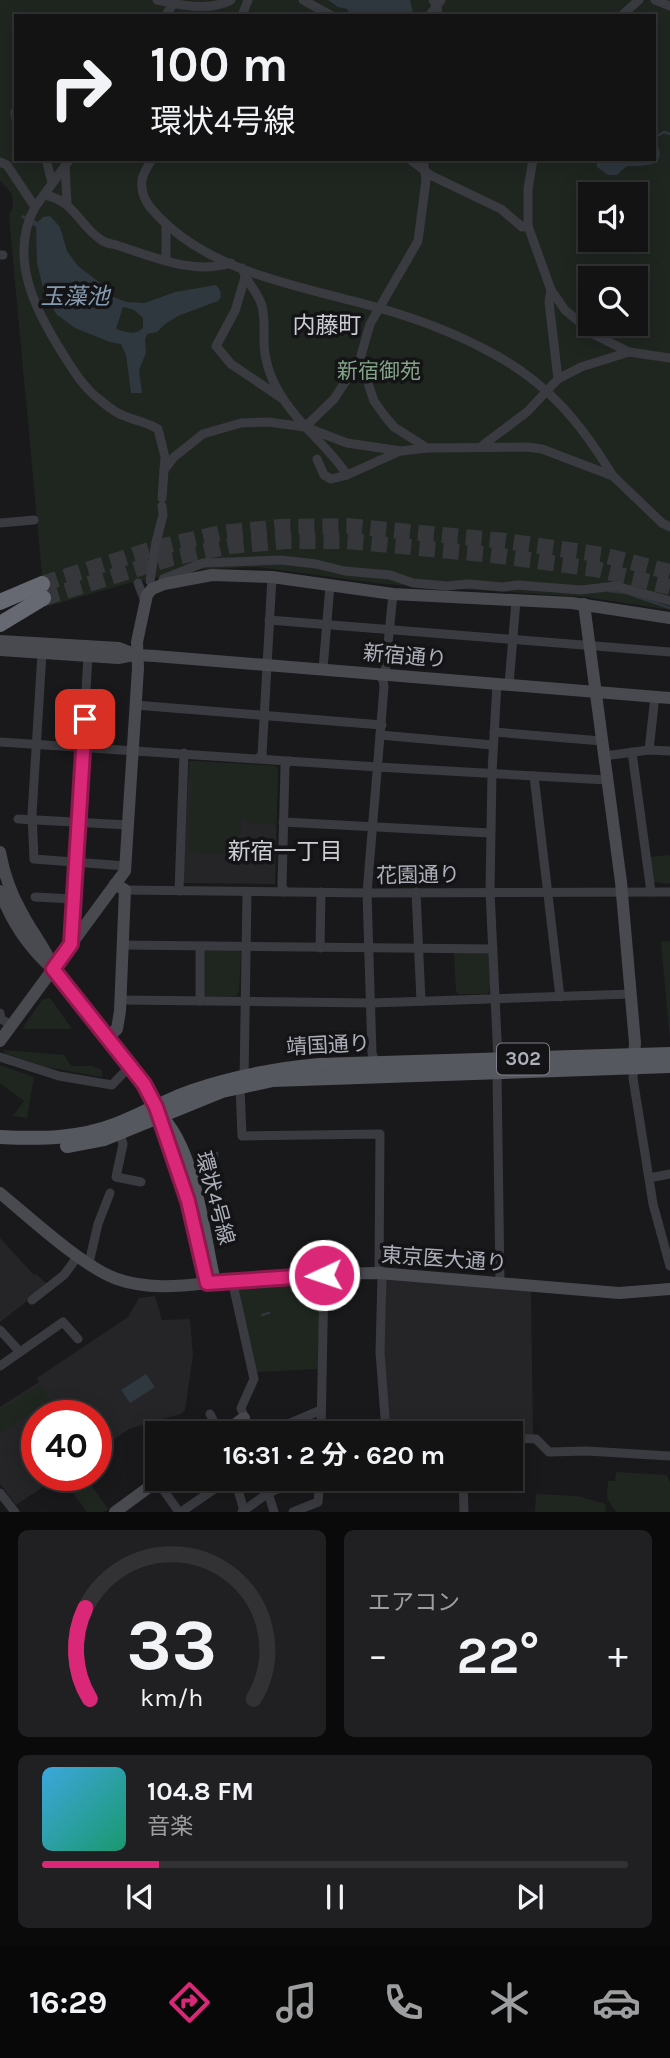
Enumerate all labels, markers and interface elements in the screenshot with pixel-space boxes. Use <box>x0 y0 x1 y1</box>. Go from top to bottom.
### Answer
text: 100 m <box>150 36 288 93</box>
icon: right <box>35 42 126 133</box>
text: 環状4号線 <box>150 103 296 140</box>
map controls <box>578 182 648 336</box>
button: sound <box>578 182 648 252</box>
button: search <box>578 266 648 336</box>
water label: 玉藻池 <box>41 283 112 310</box>
district label: 内藤町 <box>293 312 362 339</box>
park label: 新宿御苑 <box>337 359 421 383</box>
street label: 新宿通り <box>362 640 448 672</box>
pin <box>55 689 115 749</box>
icon: arrive <box>66 700 104 738</box>
district label: 新宿一丁目 <box>228 838 343 865</box>
street label: 花園通り <box>376 862 460 888</box>
street label: 靖国通り <box>285 1031 371 1059</box>
road number: 302 <box>497 1044 549 1074</box>
street label: 環状4号線 <box>191 1149 239 1247</box>
position arrow <box>287 1238 361 1312</box>
street label: 東京医大通り <box>380 1243 508 1275</box>
speed limit sign: 40 <box>21 1400 112 1491</box>
text: 16:31 · 2 分 · 620 m <box>223 1440 445 1471</box>
text: エアコン <box>368 1589 460 1616</box>
text: 33 <box>127 1603 217 1688</box>
text: 22° <box>456 1625 540 1686</box>
text: − <box>368 1633 388 1678</box>
text: + <box>608 1633 628 1678</box>
text: km/h <box>140 1683 204 1712</box>
text: 104.8 FM <box>147 1776 254 1807</box>
text: 音楽 <box>147 1813 193 1840</box>
icon: previous <box>121 1878 159 1916</box>
icon: pause <box>316 1878 354 1916</box>
icon: next <box>511 1878 549 1916</box>
icon: directions <box>165 1978 214 2027</box>
icon: music <box>272 1978 321 2027</box>
icon: phone <box>379 1978 428 2027</box>
icon: climate <box>485 1978 534 2027</box>
icon: car <box>592 1978 641 2027</box>
text: 16:29 <box>29 1984 107 2021</box>

